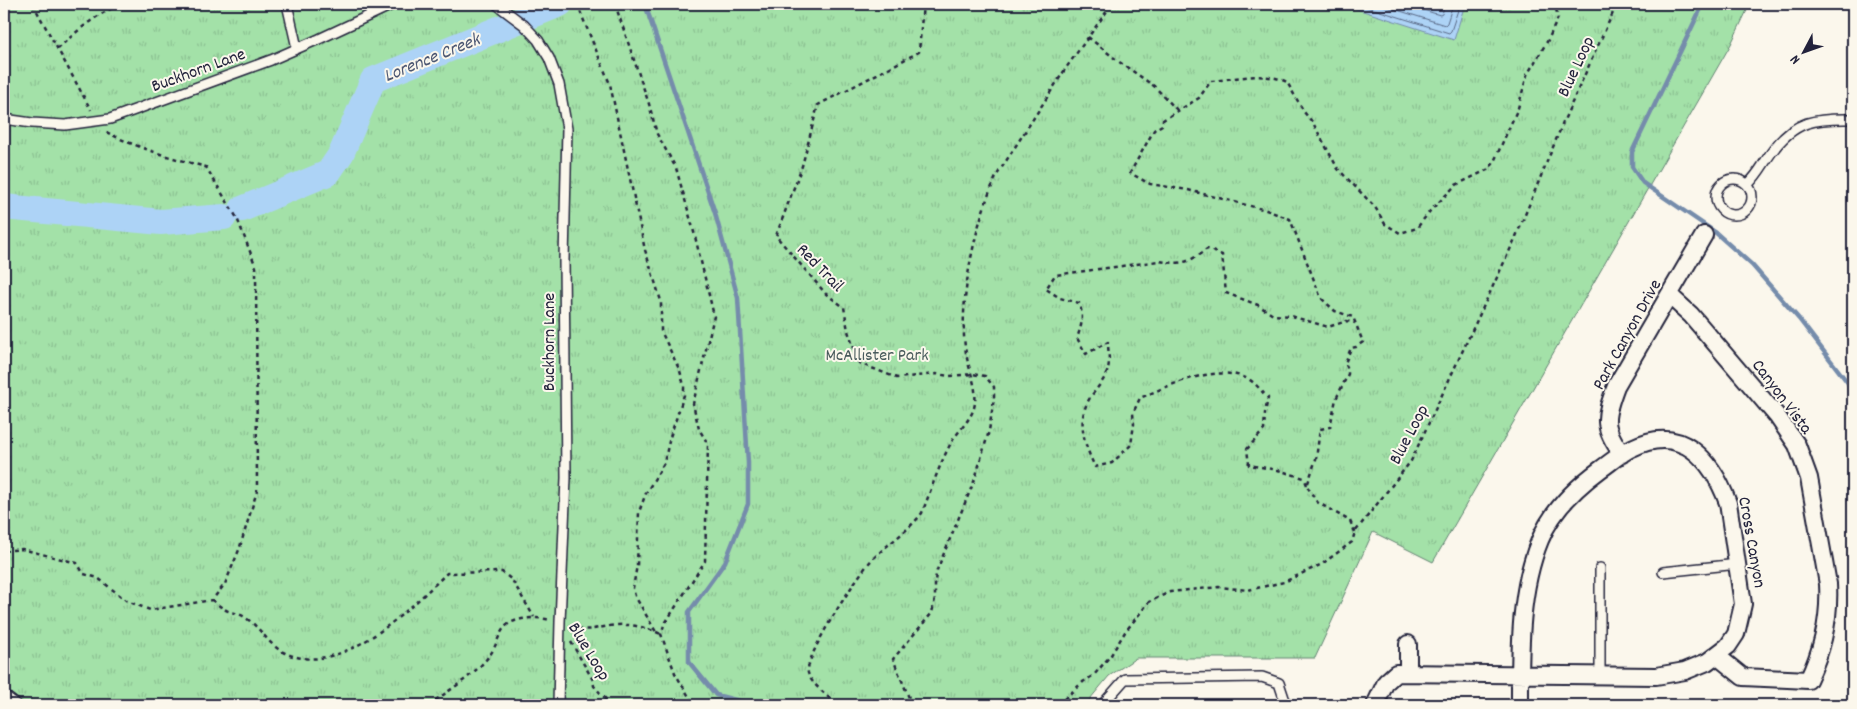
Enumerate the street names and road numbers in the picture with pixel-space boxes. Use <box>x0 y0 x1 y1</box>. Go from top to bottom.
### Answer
street label: Blue Loop <box>1552 33 1602 101</box>
street label: Buckhorn Lane <box>148 43 249 100</box>
street label: Red Trail <box>790 239 849 299</box>
street label: Park Canyon Drive <box>1587 275 1669 395</box>
street label: Buckhorn Lane <box>538 293 563 391</box>
street label: Canyon Vista <box>1745 355 1818 441</box>
street label: Blue Loop <box>1384 401 1436 469</box>
street label: Cross Canyon <box>1730 495 1771 590</box>
street label: Blue Loop <box>561 618 615 686</box>

